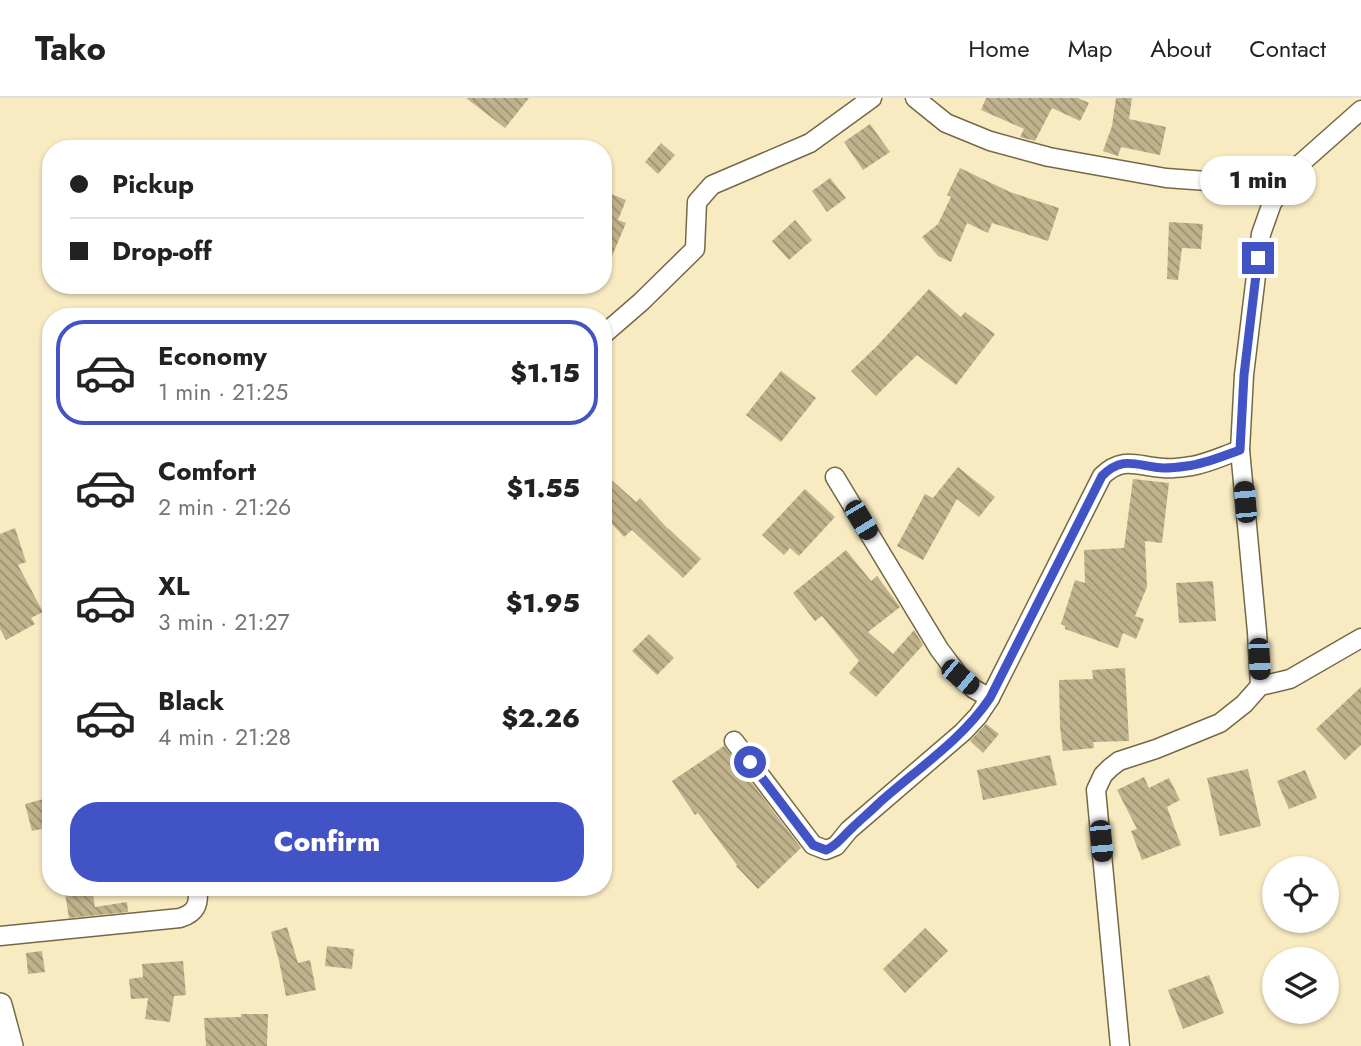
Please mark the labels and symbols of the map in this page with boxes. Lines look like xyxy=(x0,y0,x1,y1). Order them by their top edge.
callout: 1 min xyxy=(1200,156,1316,206)
route end xyxy=(1242,242,1274,274)
car xyxy=(1233,480,1258,524)
car xyxy=(842,497,881,543)
car xyxy=(1248,637,1271,681)
car xyxy=(938,655,983,699)
route start xyxy=(734,746,766,778)
car xyxy=(1089,819,1114,863)

